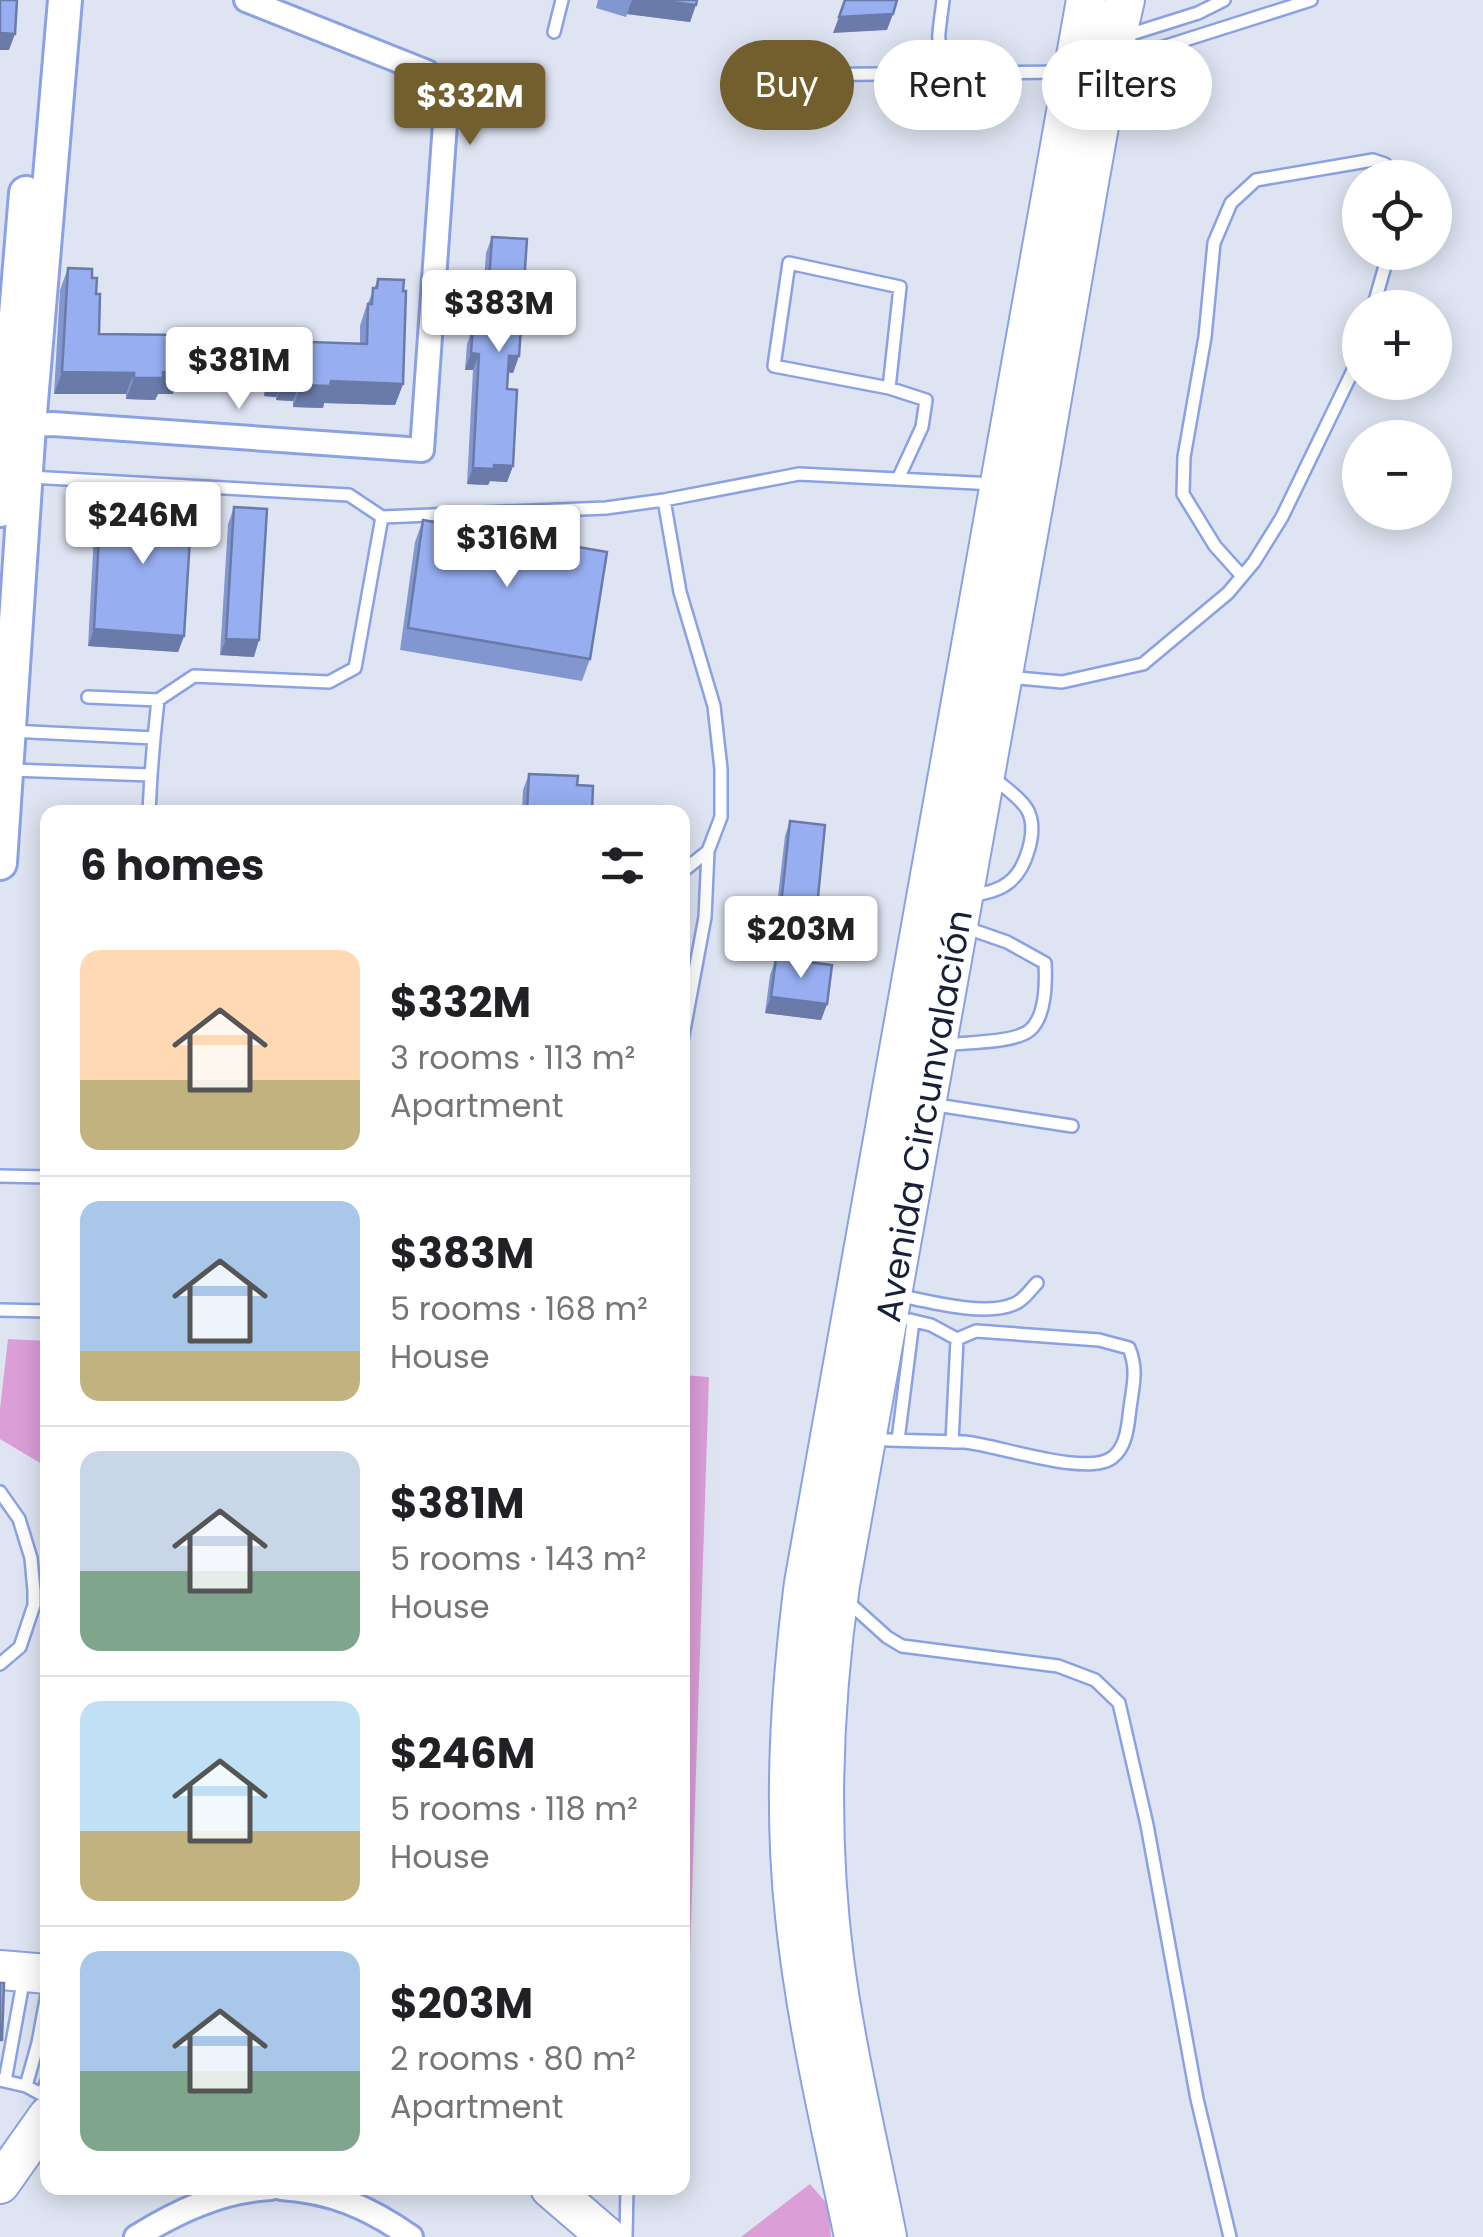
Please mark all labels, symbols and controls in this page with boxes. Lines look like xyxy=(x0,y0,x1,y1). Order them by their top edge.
chip: Buy xyxy=(720,40,854,130)
chip: Rent xyxy=(874,40,1022,130)
chip: Filters xyxy=(1042,40,1212,130)
pin: $332M xyxy=(400,63,540,148)
text: $332M xyxy=(416,73,524,118)
map controls xyxy=(1342,160,1452,530)
button: locate xyxy=(1342,160,1452,270)
pin: $383M xyxy=(429,270,569,355)
text: $383M xyxy=(444,280,554,325)
button: + xyxy=(1342,290,1452,400)
pin: $381M xyxy=(169,327,309,412)
text: $381M xyxy=(188,337,290,382)
button: − xyxy=(1342,420,1452,530)
pin: $246M xyxy=(73,482,213,567)
text: $246M xyxy=(88,492,198,537)
pin: $316M xyxy=(437,505,577,590)
text: $316M xyxy=(456,515,558,560)
text: 6 homes xyxy=(80,836,265,895)
icon: filters xyxy=(595,838,650,893)
pin: $203M xyxy=(731,896,871,981)
text: $203M xyxy=(747,906,855,951)
street label: Avenida Circunvalación xyxy=(863,906,984,1326)
text: $332M xyxy=(390,973,531,1032)
icon: home xyxy=(160,990,280,1110)
text: 3 rooms · 113 m² xyxy=(390,1035,635,1080)
text: Apartment xyxy=(390,1083,563,1128)
text: $383M xyxy=(390,1224,534,1283)
icon: home xyxy=(160,1241,280,1361)
text: 5 rooms · 168 m² xyxy=(390,1286,648,1331)
text: House xyxy=(390,1334,490,1379)
text: $381M xyxy=(390,1474,525,1533)
icon: home xyxy=(160,1491,280,1611)
text: 5 rooms · 143 m² xyxy=(390,1536,646,1581)
text: House xyxy=(390,1584,490,1629)
text: $246M xyxy=(390,1724,535,1783)
icon: home xyxy=(160,1741,280,1861)
text: 5 rooms · 118 m² xyxy=(390,1786,638,1831)
text: House xyxy=(390,1834,490,1879)
text: $203M xyxy=(390,1974,533,2033)
icon: home xyxy=(160,1991,280,2111)
text: 2 rooms · 80 m² xyxy=(390,2036,636,2081)
text: Apartment xyxy=(390,2084,563,2129)

